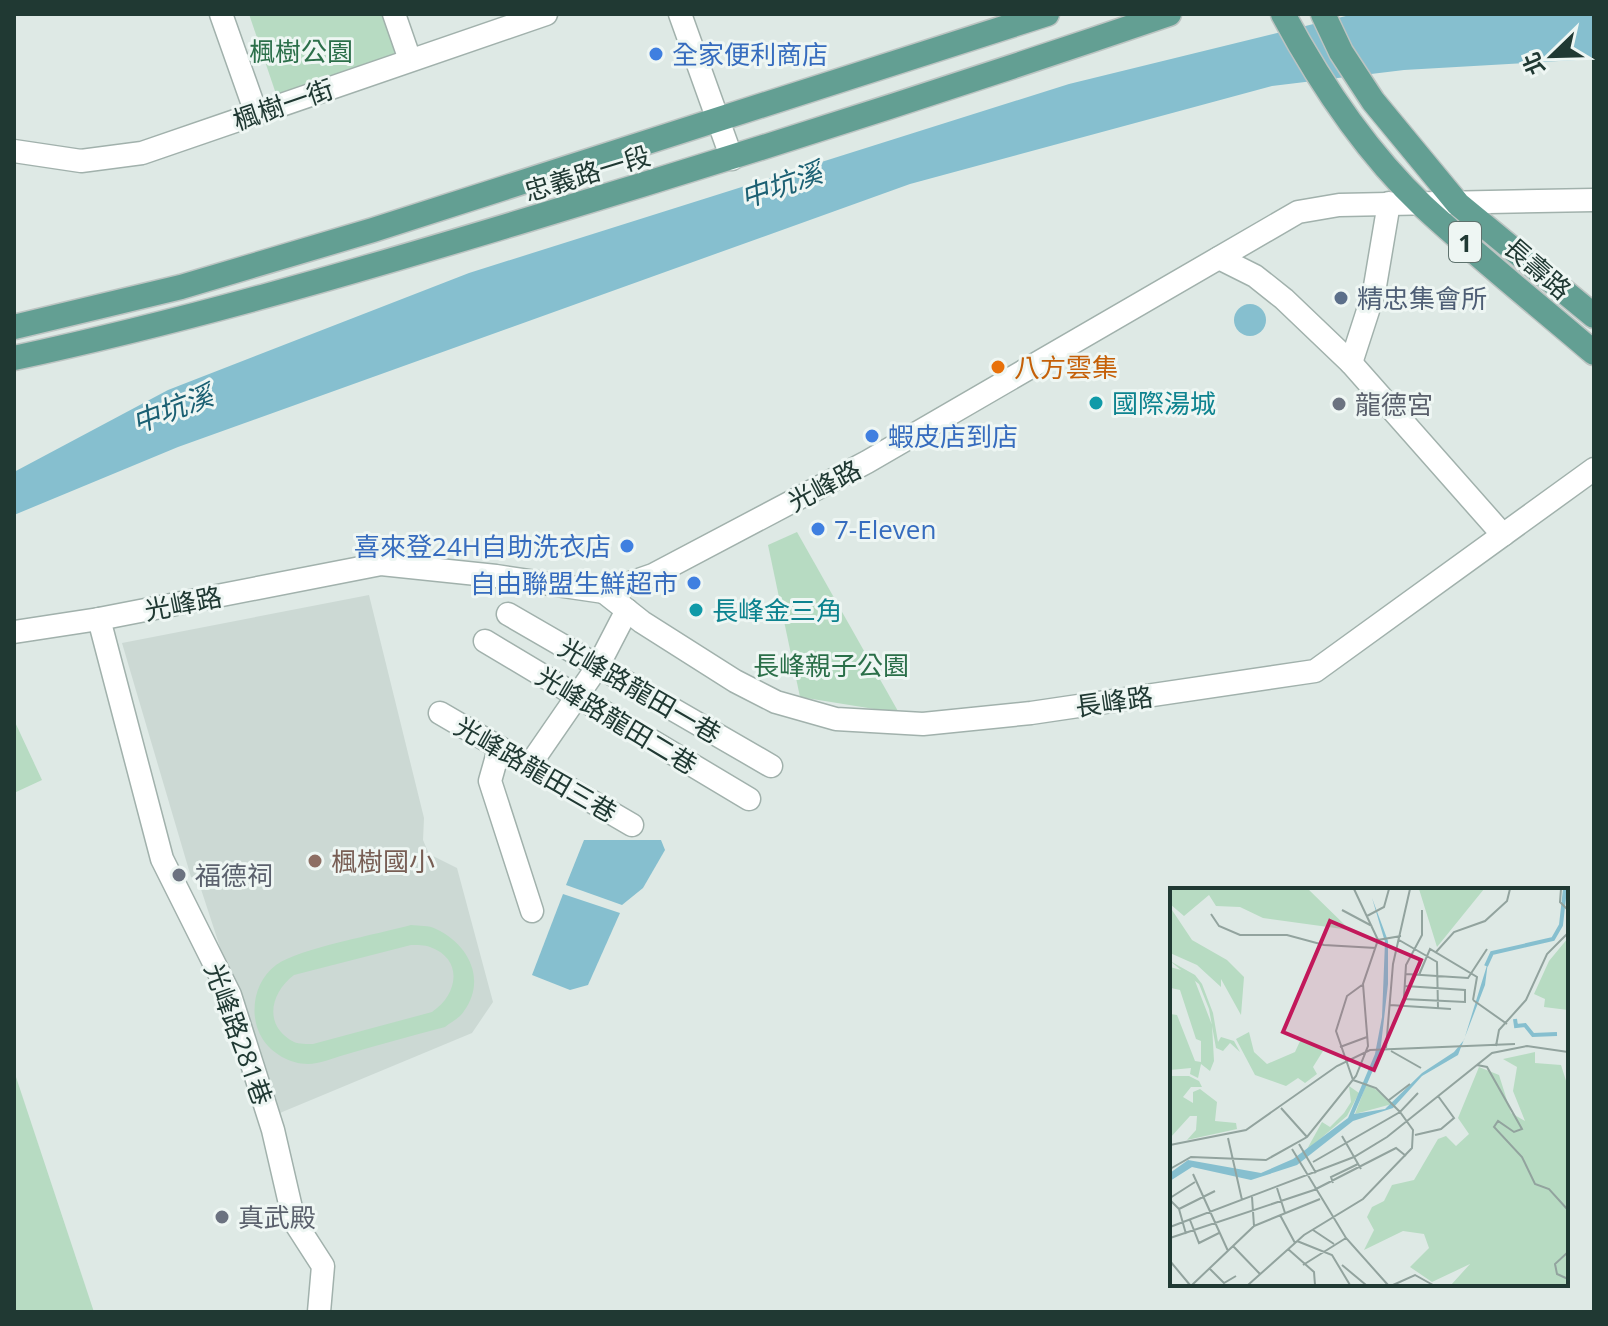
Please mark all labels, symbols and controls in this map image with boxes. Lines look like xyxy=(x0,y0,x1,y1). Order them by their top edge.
north arrow xyxy=(1512,16,1592,96)
park label: 楓樹公園 xyxy=(249,33,353,69)
place label: 全家便利商店 xyxy=(672,36,828,72)
marker: 全家便利商店 xyxy=(647,45,665,63)
text: 北 xyxy=(1515,48,1551,80)
street label: 楓樹一街 xyxy=(228,70,338,138)
street label: 忠義路一段 xyxy=(520,137,654,209)
water label: 中坑溪 xyxy=(735,151,831,216)
road number: 1 xyxy=(1449,222,1481,262)
street label: 長壽路 xyxy=(1497,229,1579,307)
place label: 精忠集會所 xyxy=(1357,280,1487,316)
marker: 精忠集會所 xyxy=(1332,289,1350,307)
place label: 八方雲集 xyxy=(1014,349,1118,385)
marker: 八方雲集 xyxy=(989,358,1007,376)
water label: 中坑溪 xyxy=(126,374,222,441)
place label: 國際湯城 xyxy=(1112,385,1216,421)
place label: 龍德宮 xyxy=(1355,386,1433,422)
marker: 國際湯城 xyxy=(1087,394,1105,412)
marker: 龍德宮 xyxy=(1330,395,1348,413)
place label: 蝦皮店到店 xyxy=(888,418,1018,454)
marker: 蝦皮店到店 xyxy=(863,427,881,445)
street label: 光峰路 xyxy=(781,451,867,519)
place label: 7-Eleven xyxy=(834,511,936,547)
marker: 7-Eleven xyxy=(809,520,827,538)
place label: 喜來登24H自助洗衣店 xyxy=(354,528,611,564)
marker: 喜來登24H自助洗衣店 xyxy=(618,537,636,555)
place label: 自由聯盟生鮮超市 xyxy=(470,565,678,601)
marker: 自由聯盟生鮮超市 xyxy=(685,574,703,592)
street label: 光峰路 xyxy=(141,578,225,628)
place label: 長峰金三角 xyxy=(712,592,842,628)
marker: 長峰金三角 xyxy=(687,601,705,619)
street label: 光峰路龍田一巷 xyxy=(552,629,728,751)
park label: 長峰親子公園 xyxy=(753,647,909,683)
street label: 光峰路龍田二巷 xyxy=(530,658,704,782)
street label: 長峰路 xyxy=(1073,678,1155,724)
street label: 光峰路龍田三巷 xyxy=(448,708,624,830)
place label: 楓樹國小 xyxy=(331,843,435,879)
marker: 楓樹國小 xyxy=(306,852,324,870)
place label: 福德祠 xyxy=(195,857,273,893)
marker: 福德祠 xyxy=(170,866,188,884)
inset map xyxy=(1170,888,1568,1286)
street label: 光峰路281巷 xyxy=(197,958,281,1110)
place label: 真武殿 xyxy=(238,1199,316,1235)
marker: 真武殿 xyxy=(213,1208,231,1226)

